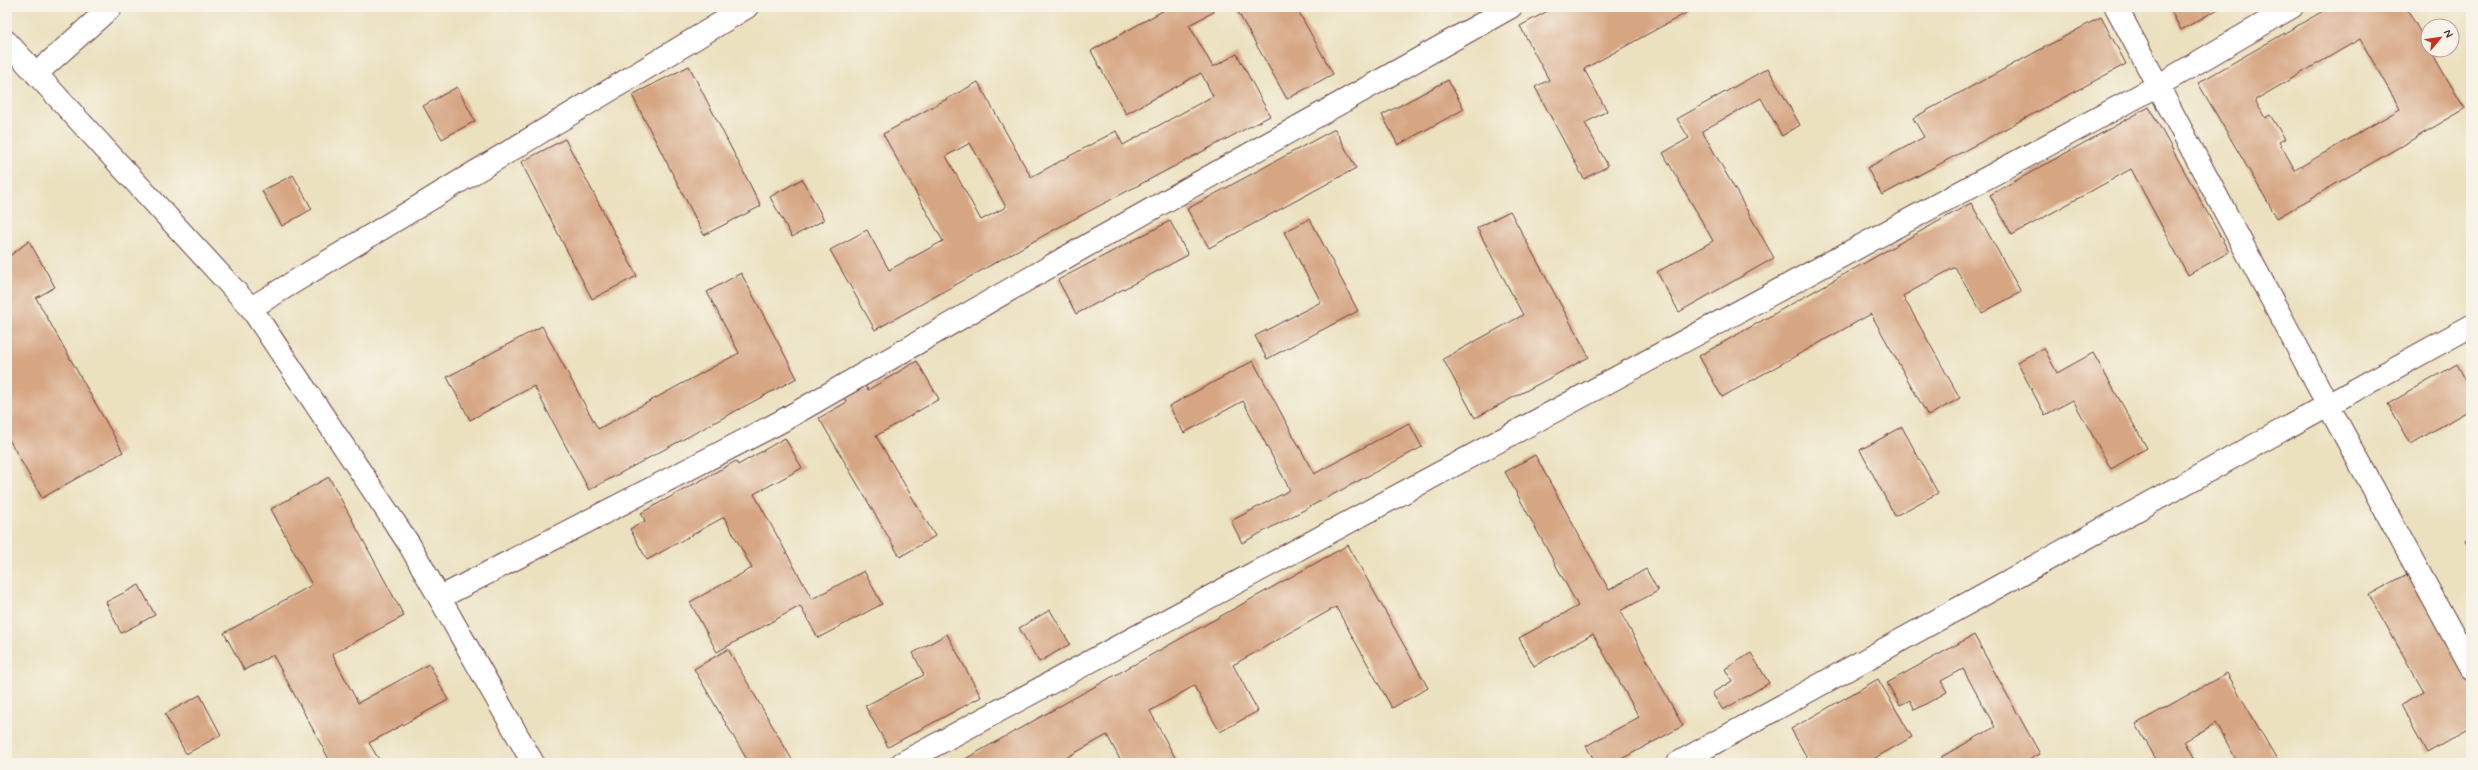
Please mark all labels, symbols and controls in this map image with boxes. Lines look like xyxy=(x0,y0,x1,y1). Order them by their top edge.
north arrow xyxy=(2420,18,2460,58)
text: N xyxy=(2440,27,2456,40)

